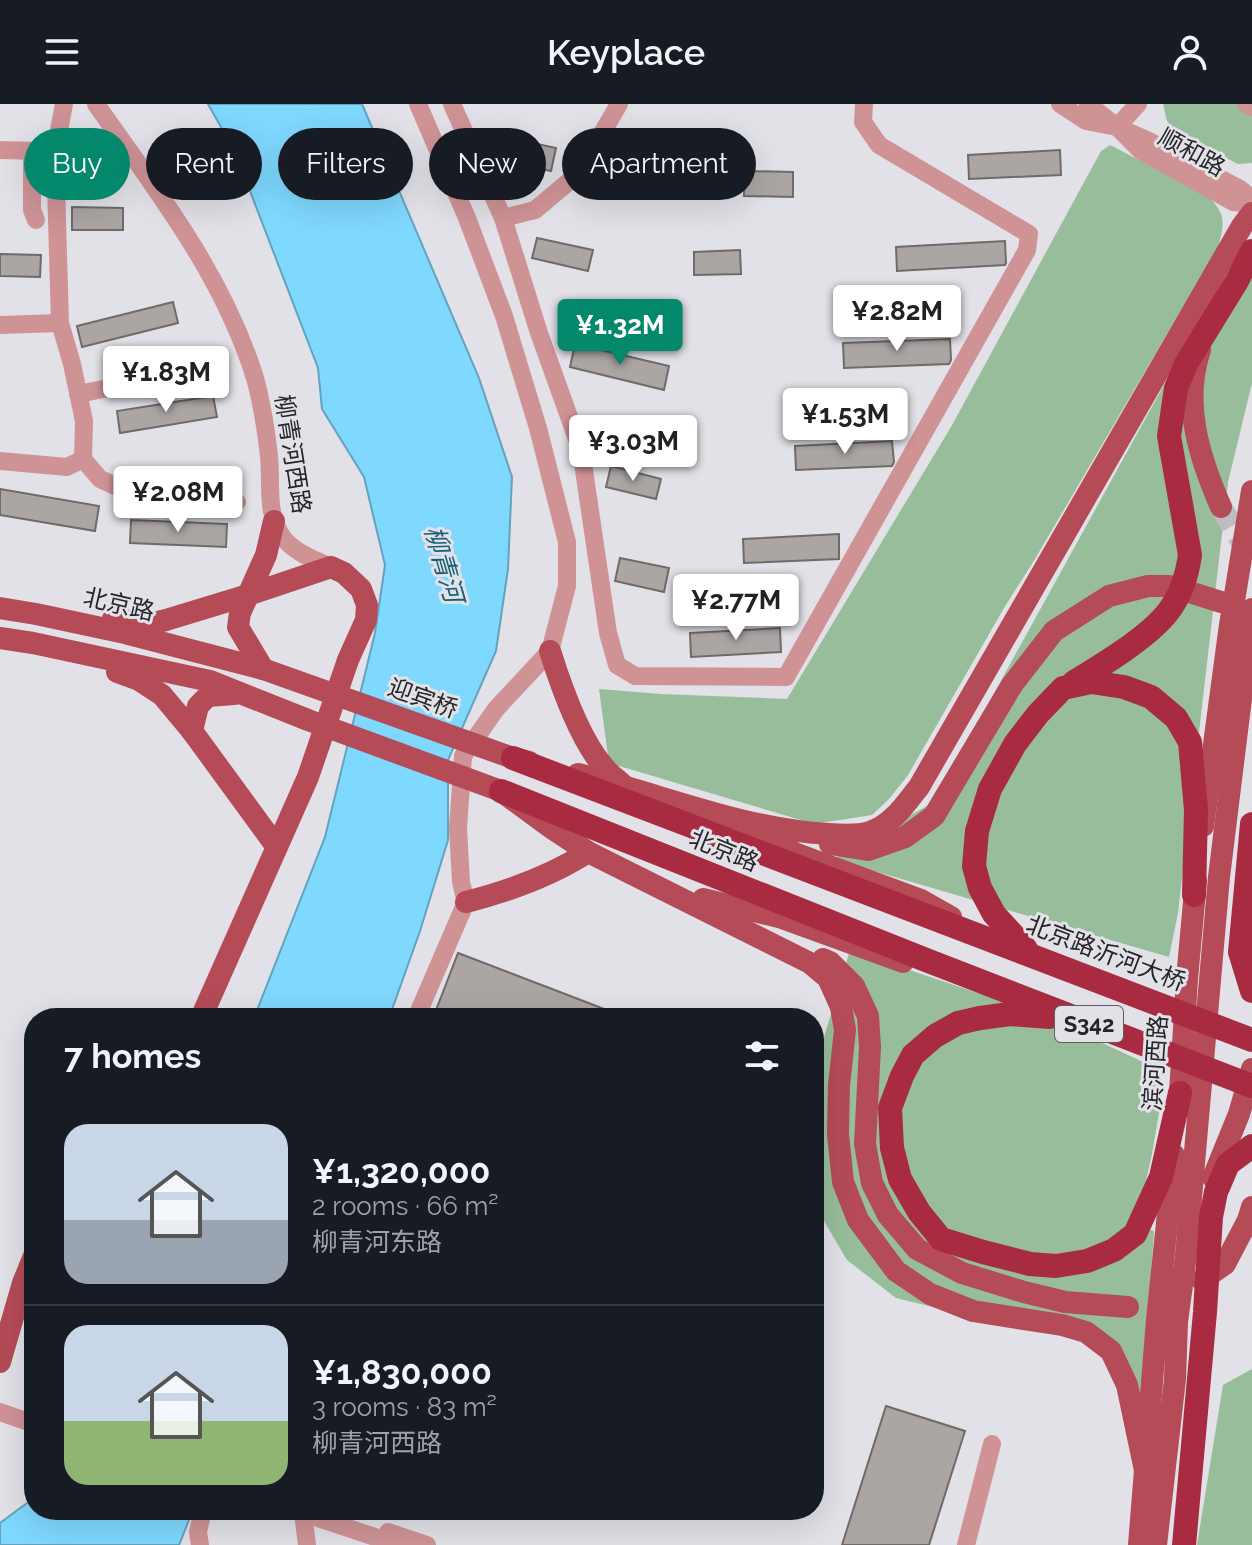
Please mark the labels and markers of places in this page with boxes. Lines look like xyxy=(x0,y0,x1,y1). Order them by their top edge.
pin: ¥2.82M xyxy=(832,285,962,353)
pin: ¥1.32M xyxy=(555,299,685,367)
pin: ¥1.83M xyxy=(101,346,231,414)
pin: ¥1.53M xyxy=(780,388,910,456)
pin: ¥3.03M xyxy=(568,415,698,483)
pin: ¥2.08M xyxy=(113,466,243,534)
pin: ¥2.77M xyxy=(671,574,801,642)

